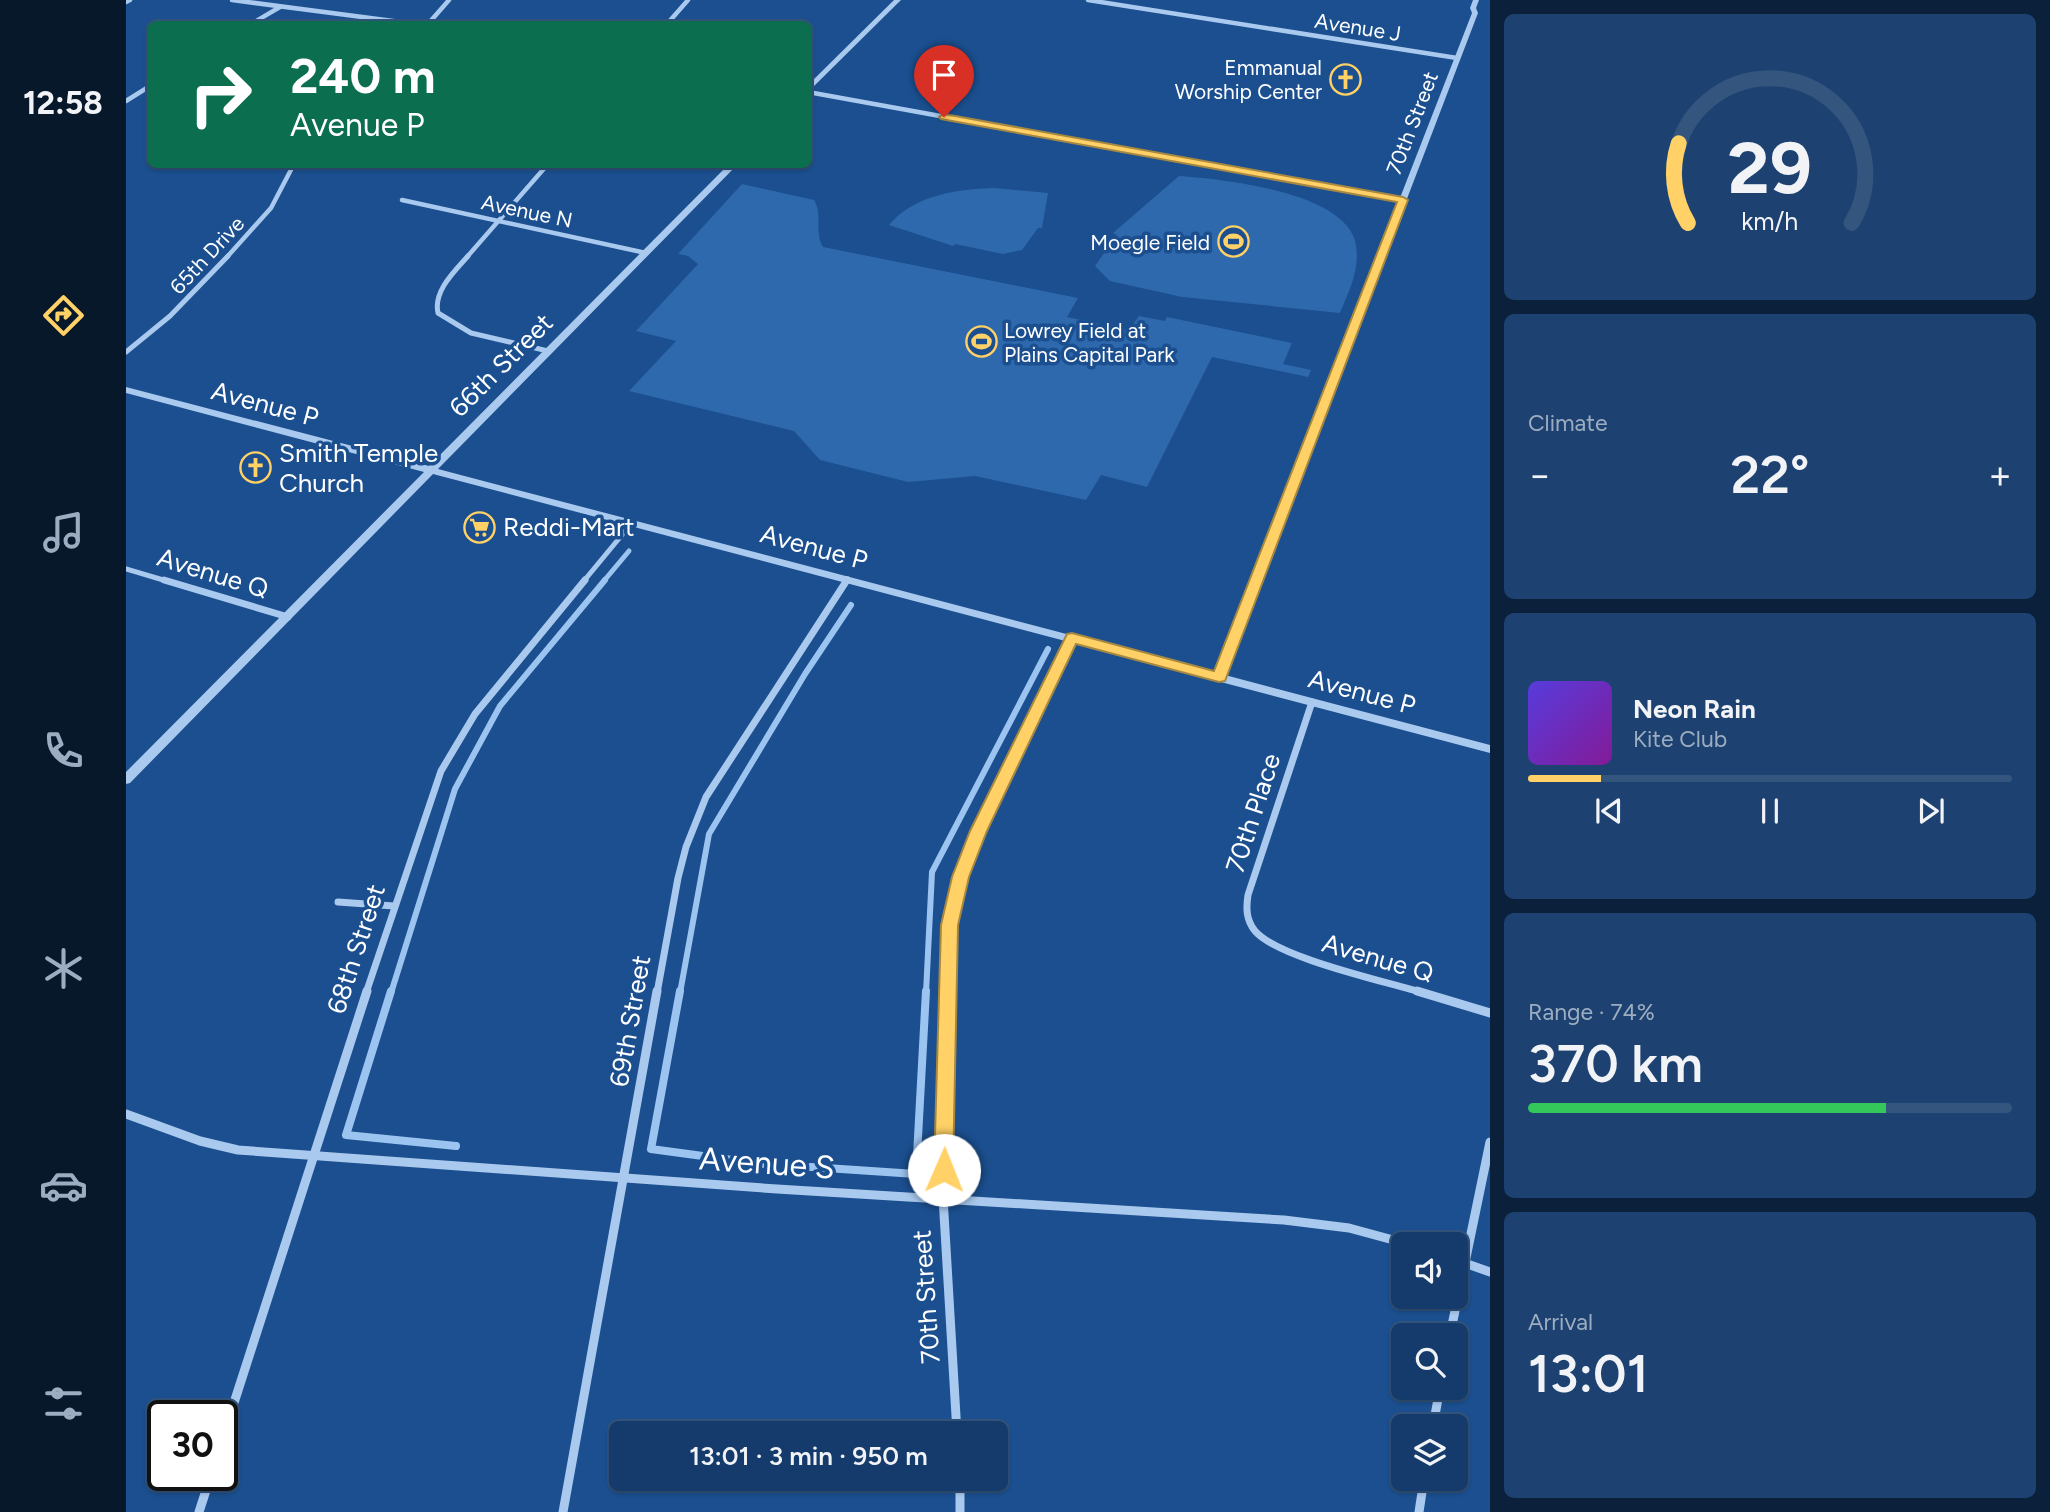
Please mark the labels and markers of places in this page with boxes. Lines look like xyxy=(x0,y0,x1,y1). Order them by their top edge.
pin xyxy=(914,45,974,117)
place label: Emmanual Worship Center xyxy=(1175,55,1322,104)
church icon: Emmanual Worship Center xyxy=(1328,62,1362,96)
sports icon: Moegle Field xyxy=(1216,225,1250,259)
place label: Moegle Field xyxy=(1090,230,1210,255)
place label: Lowrey Field at Plains Capital Park xyxy=(1004,318,1175,367)
sports icon: Lowrey Field at Plains Capital Park xyxy=(964,325,998,359)
place label: Smith Temple Church xyxy=(279,437,438,499)
church icon: Smith Temple Church xyxy=(239,451,273,485)
supermarket icon: Reddi-Mart xyxy=(463,510,497,544)
place label: Reddi-Mart xyxy=(503,511,635,543)

